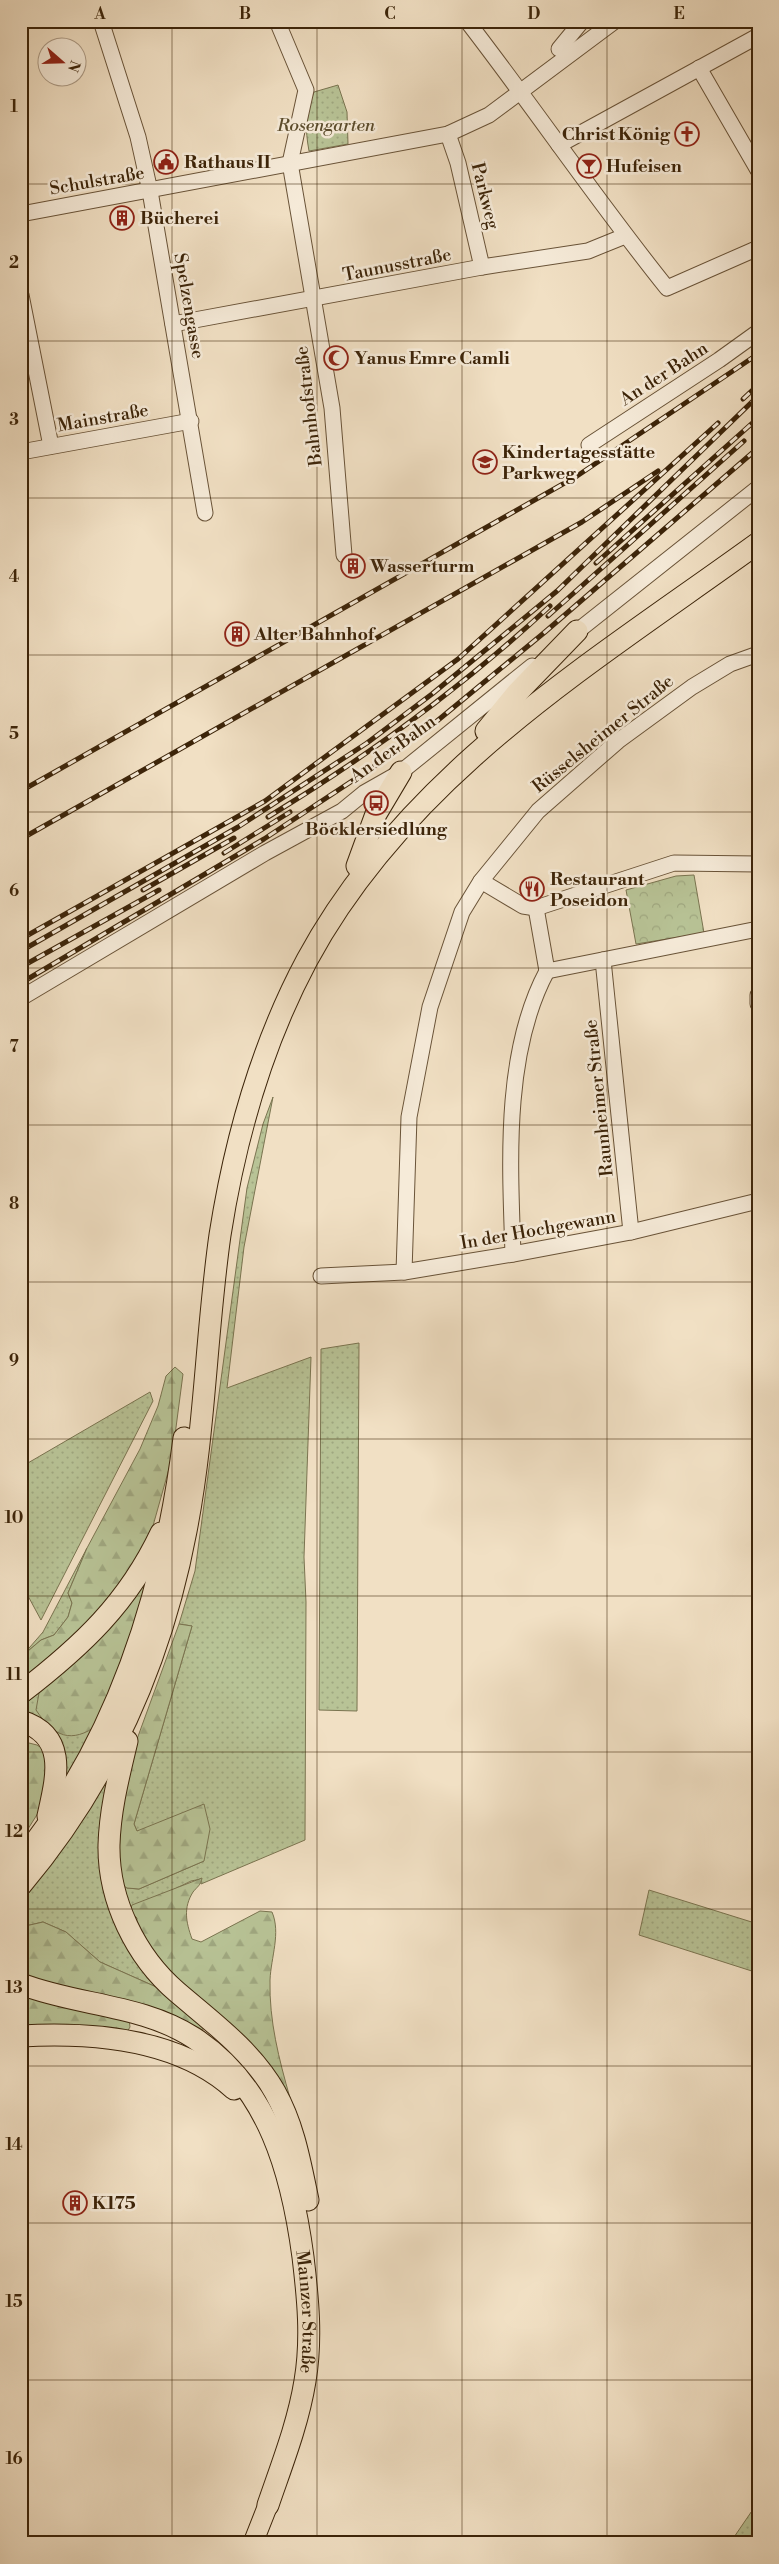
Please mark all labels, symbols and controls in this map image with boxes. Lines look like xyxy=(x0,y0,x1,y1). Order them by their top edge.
text: A xyxy=(93,4,106,24)
text: B xyxy=(239,4,251,24)
text: C xyxy=(384,4,396,24)
text: D xyxy=(528,4,541,24)
text: E xyxy=(673,4,685,24)
north arrow xyxy=(38,38,88,88)
text: N xyxy=(63,58,84,74)
text: 1 xyxy=(10,97,18,117)
park label: Rosengarten xyxy=(276,114,376,137)
church icon: Christ König xyxy=(674,121,700,147)
place label: Christ König xyxy=(562,123,671,146)
public building icon: Rathaus II xyxy=(153,149,179,175)
place label: Rathaus II xyxy=(184,151,271,174)
bar icon: Hufeisen xyxy=(576,153,602,179)
place label: Hufeisen xyxy=(606,155,682,178)
street label: Parkweg xyxy=(466,160,505,232)
street label: Schulstraße xyxy=(48,161,146,201)
building icon: Bücherei xyxy=(109,205,135,231)
place label: Bücherei xyxy=(140,207,219,230)
street label: Taunusstraße xyxy=(341,243,453,287)
street label: Spelzengasse xyxy=(168,251,210,361)
text: 2 xyxy=(9,253,19,273)
street label: An der Bahn xyxy=(615,337,713,412)
street label: Bahnhofstraße xyxy=(290,345,328,468)
mosque icon: Yanus Emre Camli xyxy=(323,345,349,371)
place label: Yanus Emre Camli xyxy=(354,347,510,370)
street label: Mainstraße xyxy=(56,399,150,437)
text: 3 xyxy=(9,410,19,430)
place label: Kindertagesstätte Parkweg xyxy=(502,441,655,485)
school or university icon: Kindertagesstätte Parkweg xyxy=(472,449,498,475)
building icon: Wasserturm xyxy=(340,553,366,579)
place label: Wasserturm xyxy=(369,555,475,578)
text: 4 xyxy=(9,567,20,587)
building icon: Alter Bahnhof xyxy=(224,621,250,647)
place label: Alter Bahnhof xyxy=(253,623,377,646)
street label: Rüsselsheimer Straße xyxy=(528,670,678,798)
street label: An der Bahn xyxy=(345,710,441,789)
text: 5 xyxy=(9,724,19,744)
bus stop icon: Böcklersiedlung xyxy=(363,790,389,816)
place label: Böcklersiedlung xyxy=(305,818,448,841)
place label: Restaurant Poseidon xyxy=(550,868,645,912)
restaurant icon: Restaurant Poseidon xyxy=(519,876,545,902)
text: 6 xyxy=(9,881,19,901)
street label: Raunheimer Straße xyxy=(579,1018,619,1178)
text: 7 xyxy=(9,1037,19,1057)
text: 8 xyxy=(9,1194,19,1214)
street label: In der Hochgewann xyxy=(458,1205,618,1255)
text: 9 xyxy=(9,1351,19,1371)
text: 10 xyxy=(5,1508,23,1528)
text: 11 xyxy=(6,1665,22,1685)
text: 12 xyxy=(5,1822,23,1842)
text: 13 xyxy=(5,1978,23,1998)
text: 14 xyxy=(5,2135,23,2155)
building icon: K175 xyxy=(62,2190,88,2216)
place label: K175 xyxy=(92,2192,136,2215)
street label: Mainzer Straße xyxy=(291,2249,320,2375)
text: 15 xyxy=(5,2292,23,2312)
text: 16 xyxy=(5,2449,23,2469)

